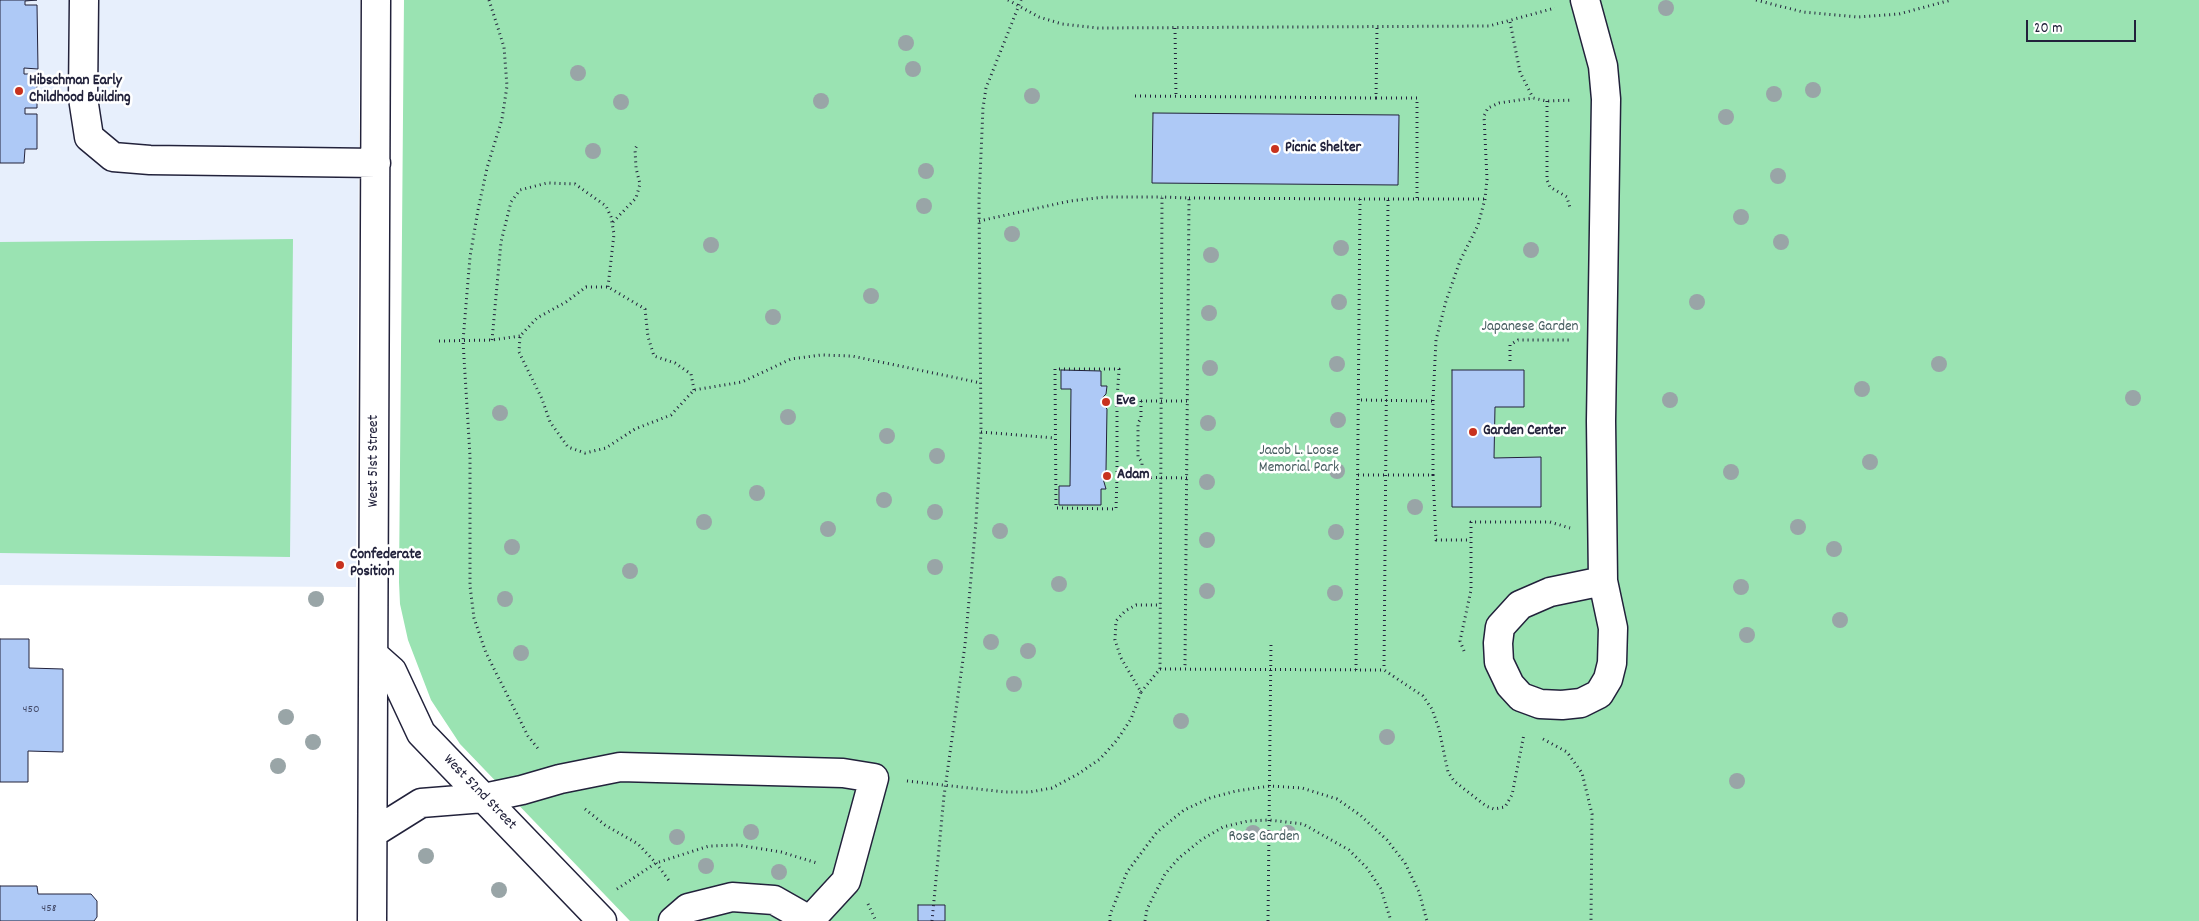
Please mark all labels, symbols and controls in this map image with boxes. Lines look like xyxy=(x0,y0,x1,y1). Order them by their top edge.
scale bar xyxy=(2029,10,2139,42)
text: 20 m xyxy=(2034,18,2062,40)
place label: Hibschman Early Childhood Building xyxy=(29,73,130,108)
marker: Hibschman Early Childhood Building xyxy=(13,85,25,97)
place label: Picnic Shelter xyxy=(1285,140,1361,158)
marker: Picnic Shelter xyxy=(1269,143,1281,155)
park label: Japanese Garden xyxy=(1481,319,1579,337)
place label: Eve xyxy=(1116,393,1136,411)
marker: Eve xyxy=(1100,396,1112,408)
street label: West 51st Street xyxy=(366,415,384,507)
place label: Garden Center xyxy=(1483,423,1566,441)
marker: Garden Center xyxy=(1467,426,1479,438)
park label: Jacob L. Loose Memorial Park xyxy=(1259,443,1339,478)
place label: Adam xyxy=(1117,467,1150,485)
marker: Adam xyxy=(1101,470,1113,482)
place label: Confederate Position xyxy=(350,547,421,582)
marker: Confederate Position xyxy=(334,559,346,571)
house number: 450 xyxy=(22,703,40,717)
street label: West 52nd Street xyxy=(439,752,519,834)
park label: Rose Garden xyxy=(1228,829,1300,847)
house number: 458 xyxy=(41,902,57,916)

